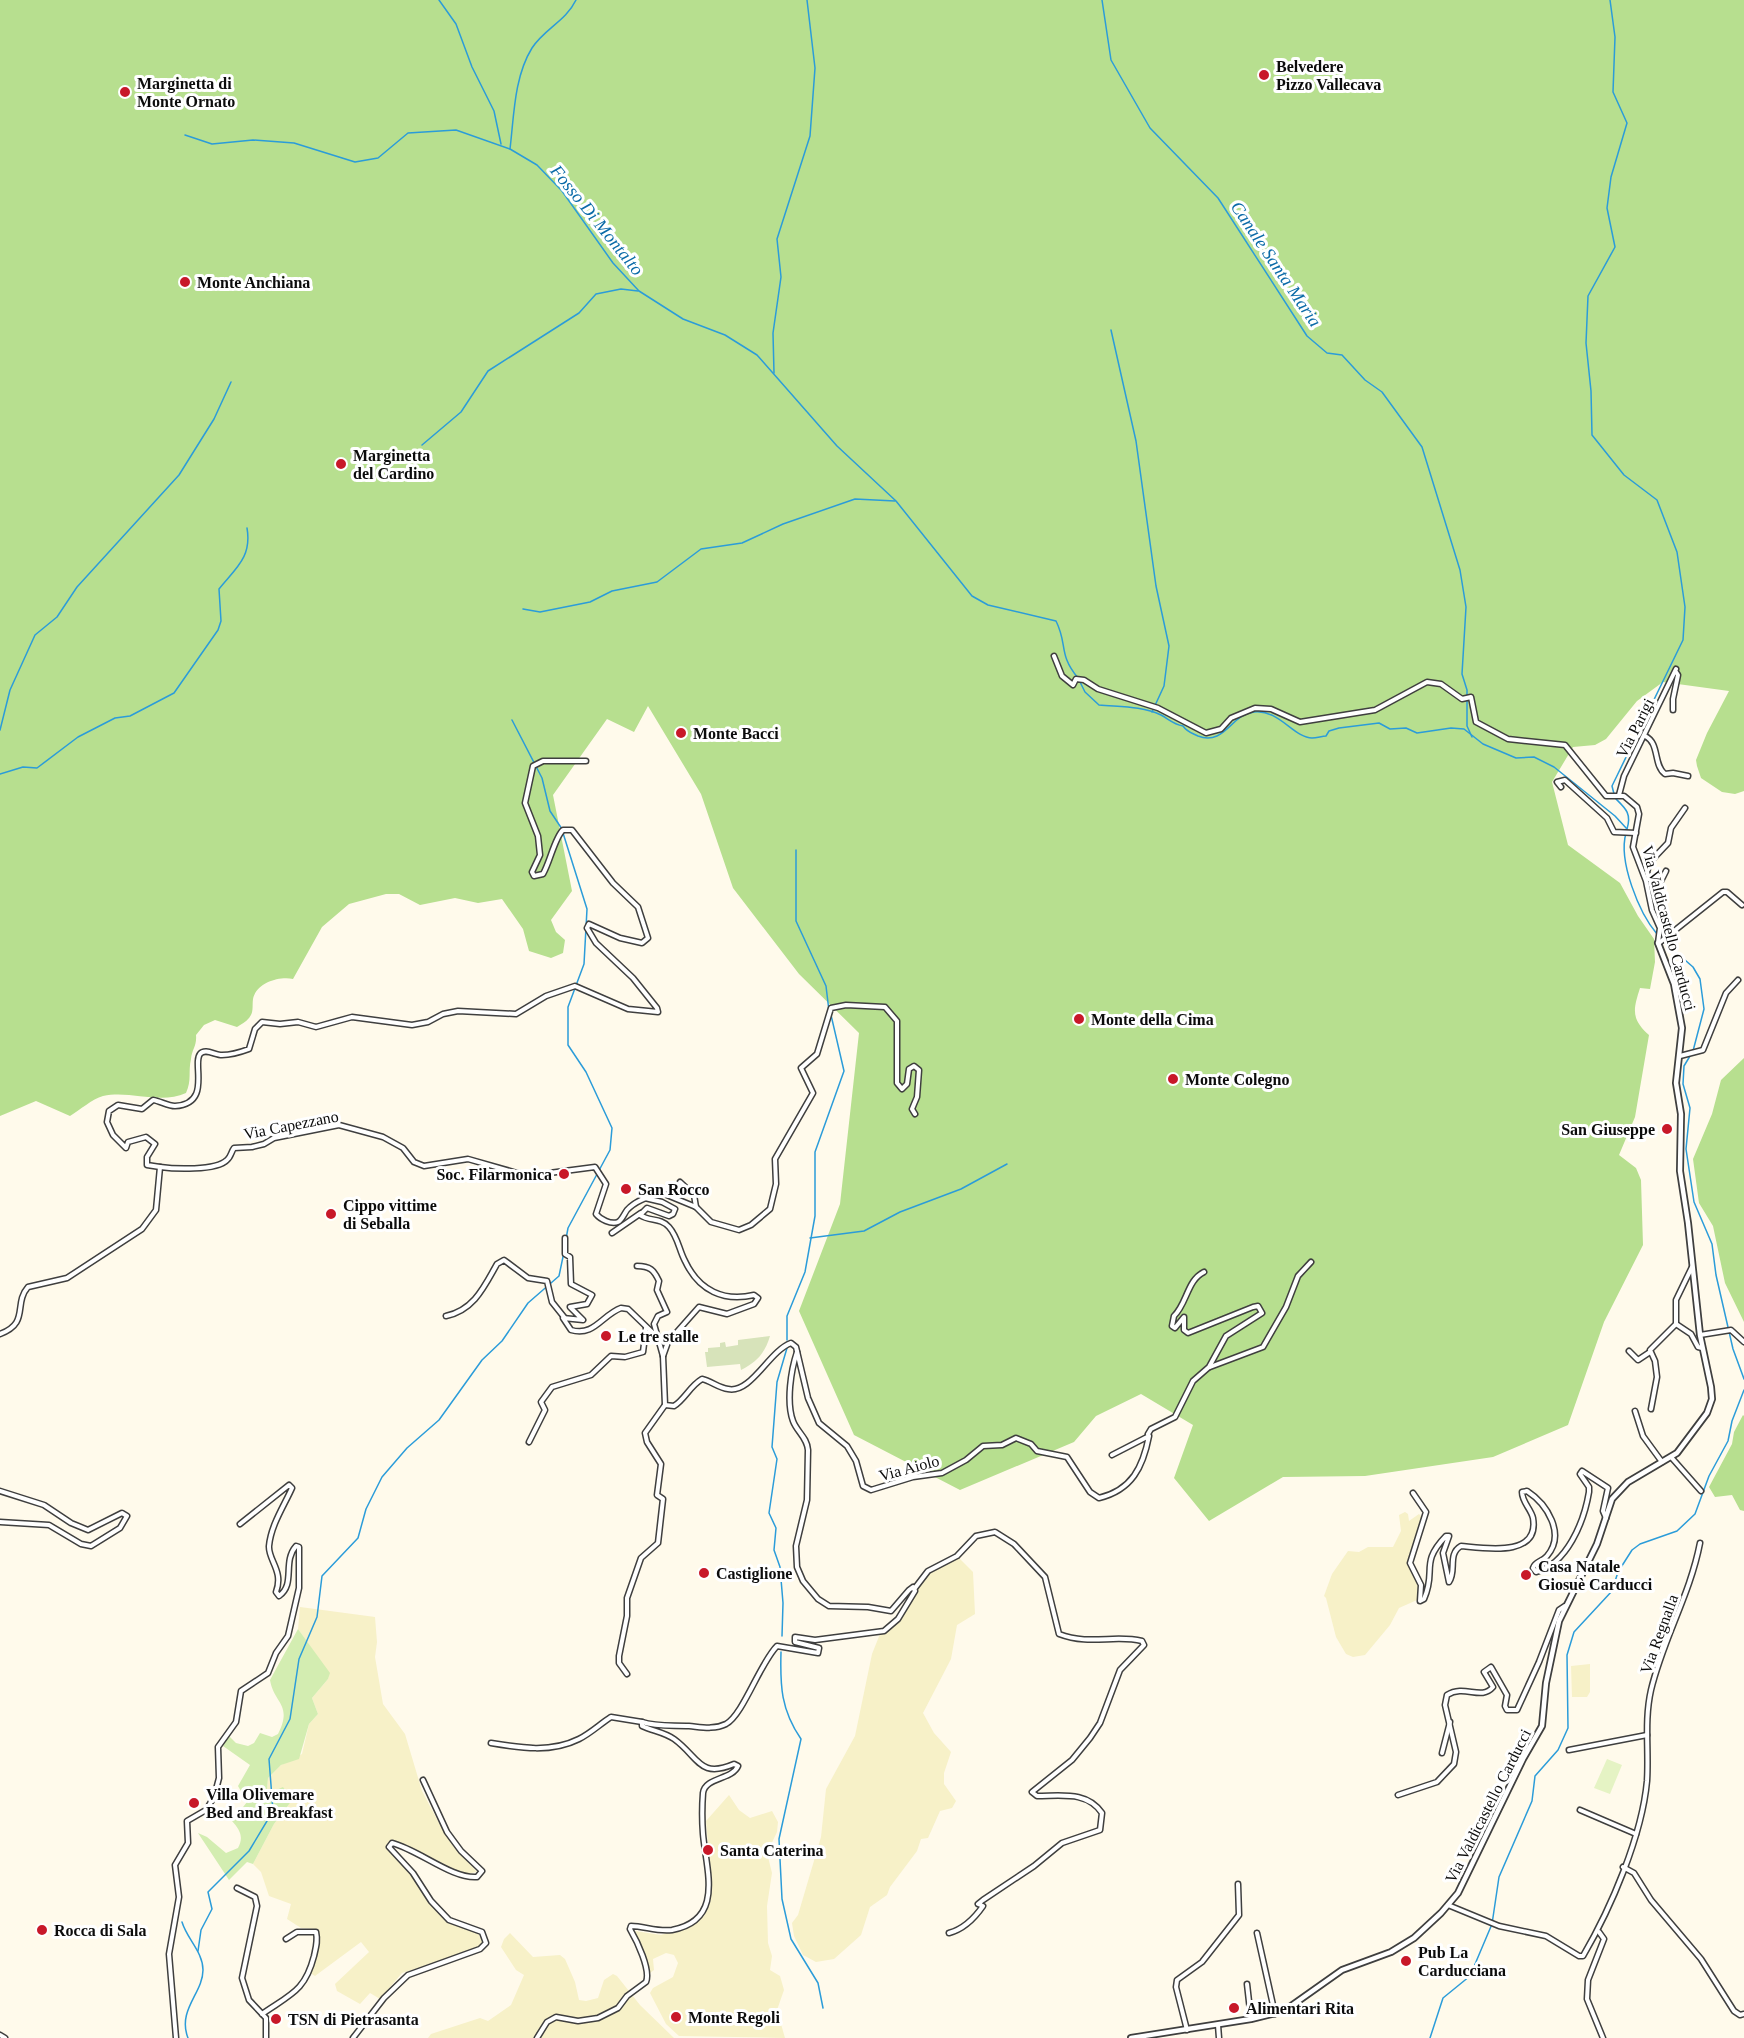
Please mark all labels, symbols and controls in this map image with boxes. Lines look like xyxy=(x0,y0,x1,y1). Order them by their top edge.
place label: Belvedere Pizzo Vallecava xyxy=(1276,58,1381,93)
marker: Belvedere Pizzo Vallecava xyxy=(1257,68,1271,82)
place label: Marginetta di Monte Ornato xyxy=(137,75,235,110)
marker: Marginetta di Monte Ornato xyxy=(118,85,132,99)
water label: Fosso Di Montalto xyxy=(546,160,648,279)
water label: Canale Santa Maria xyxy=(1227,197,1325,331)
place label: Monte Anchiana xyxy=(197,274,310,291)
marker: Monte Anchiana xyxy=(178,275,192,289)
place label: Marginetta del Cardino xyxy=(353,447,434,482)
marker: Marginetta del Cardino xyxy=(334,457,348,471)
street label: Via Parigi xyxy=(1613,695,1658,761)
place label: Monte Bacci xyxy=(693,725,779,742)
marker: Monte Bacci xyxy=(674,726,688,740)
street label: Via Valdicastello Carducci xyxy=(1639,844,1699,1013)
place label: Monte della Cima xyxy=(1091,1011,1214,1028)
marker: Monte della Cima xyxy=(1072,1012,1086,1026)
place label: Monte Colegno xyxy=(1185,1071,1289,1089)
marker: Monte Colegno xyxy=(1166,1072,1180,1086)
street label: Via Capezzano xyxy=(242,1107,340,1144)
place label: San Giuseppe xyxy=(1561,1121,1655,1139)
marker: San Giuseppe xyxy=(1660,1122,1674,1136)
place label: Soc. Filarmonica xyxy=(436,1166,552,1183)
marker: Soc. Filarmonica xyxy=(557,1167,571,1181)
place label: San Rocco xyxy=(638,1181,710,1198)
marker: San Rocco xyxy=(619,1182,633,1196)
place label: Cippo vittime di Seballa xyxy=(343,1197,437,1232)
marker: Cippo vittime di Seballa xyxy=(324,1207,338,1221)
place label: Le tre stalle xyxy=(618,1328,699,1345)
marker: Le tre stalle xyxy=(599,1329,613,1343)
street label: Via Aiolo xyxy=(877,1452,941,1484)
place label: Casa Natale Giosuè Carducci xyxy=(1538,1558,1653,1593)
place label: Castiglione xyxy=(716,1565,792,1583)
marker: Castiglione xyxy=(697,1566,711,1580)
marker: Casa Natale Giosuè Carducci xyxy=(1519,1568,1533,1582)
street label: Via Regnalla xyxy=(1637,1592,1682,1676)
street label: Via Valdicastello Carducci xyxy=(1442,1726,1534,1886)
place label: Villa Olivemare Bed and Breakfast xyxy=(206,1786,334,1821)
marker: Villa Olivemare Bed and Breakfast xyxy=(187,1796,201,1810)
place label: Santa Caterina xyxy=(720,1842,824,1859)
marker: Santa Caterina xyxy=(701,1843,715,1857)
place label: Rocca di Sala xyxy=(54,1922,146,1939)
marker: Rocca di Sala xyxy=(35,1923,49,1937)
place label: Pub La Carducciana xyxy=(1418,1944,1506,1979)
marker: Pub La Carducciana xyxy=(1399,1954,1413,1968)
place label: Alimentari Rita xyxy=(1246,2000,1354,2017)
marker: Alimentari Rita xyxy=(1227,2001,1241,2015)
place label: Monte Regoli xyxy=(688,2009,781,2027)
marker: Monte Regoli xyxy=(669,2010,683,2024)
place label: TSN di Pietrasanta xyxy=(288,2011,419,2028)
marker: TSN di Pietrasanta xyxy=(269,2012,283,2026)

